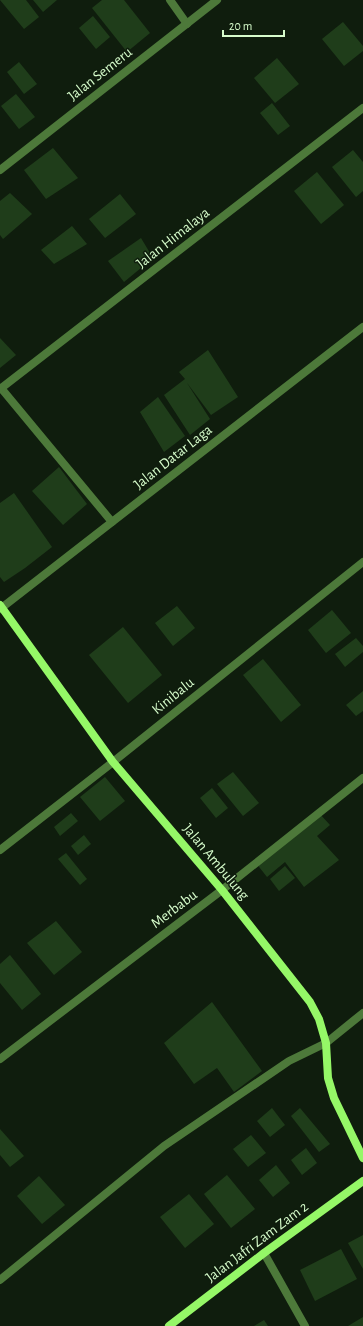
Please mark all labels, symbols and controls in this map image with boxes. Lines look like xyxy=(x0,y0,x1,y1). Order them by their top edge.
scale bar xyxy=(223,12,284,38)
text: 20 m xyxy=(229,20,252,32)
street label: Jalan Semeru xyxy=(65,44,135,104)
street label: Jalan Himalaya xyxy=(134,205,212,271)
street label: Jalan Datar Laga xyxy=(131,422,215,492)
street label: Kinibalu xyxy=(149,674,197,717)
street label: Jalan Ambulung xyxy=(180,821,252,903)
street label: Merbabu xyxy=(148,887,200,931)
street label: Jalan Jafri Zam Zam 2 xyxy=(203,1199,311,1285)

